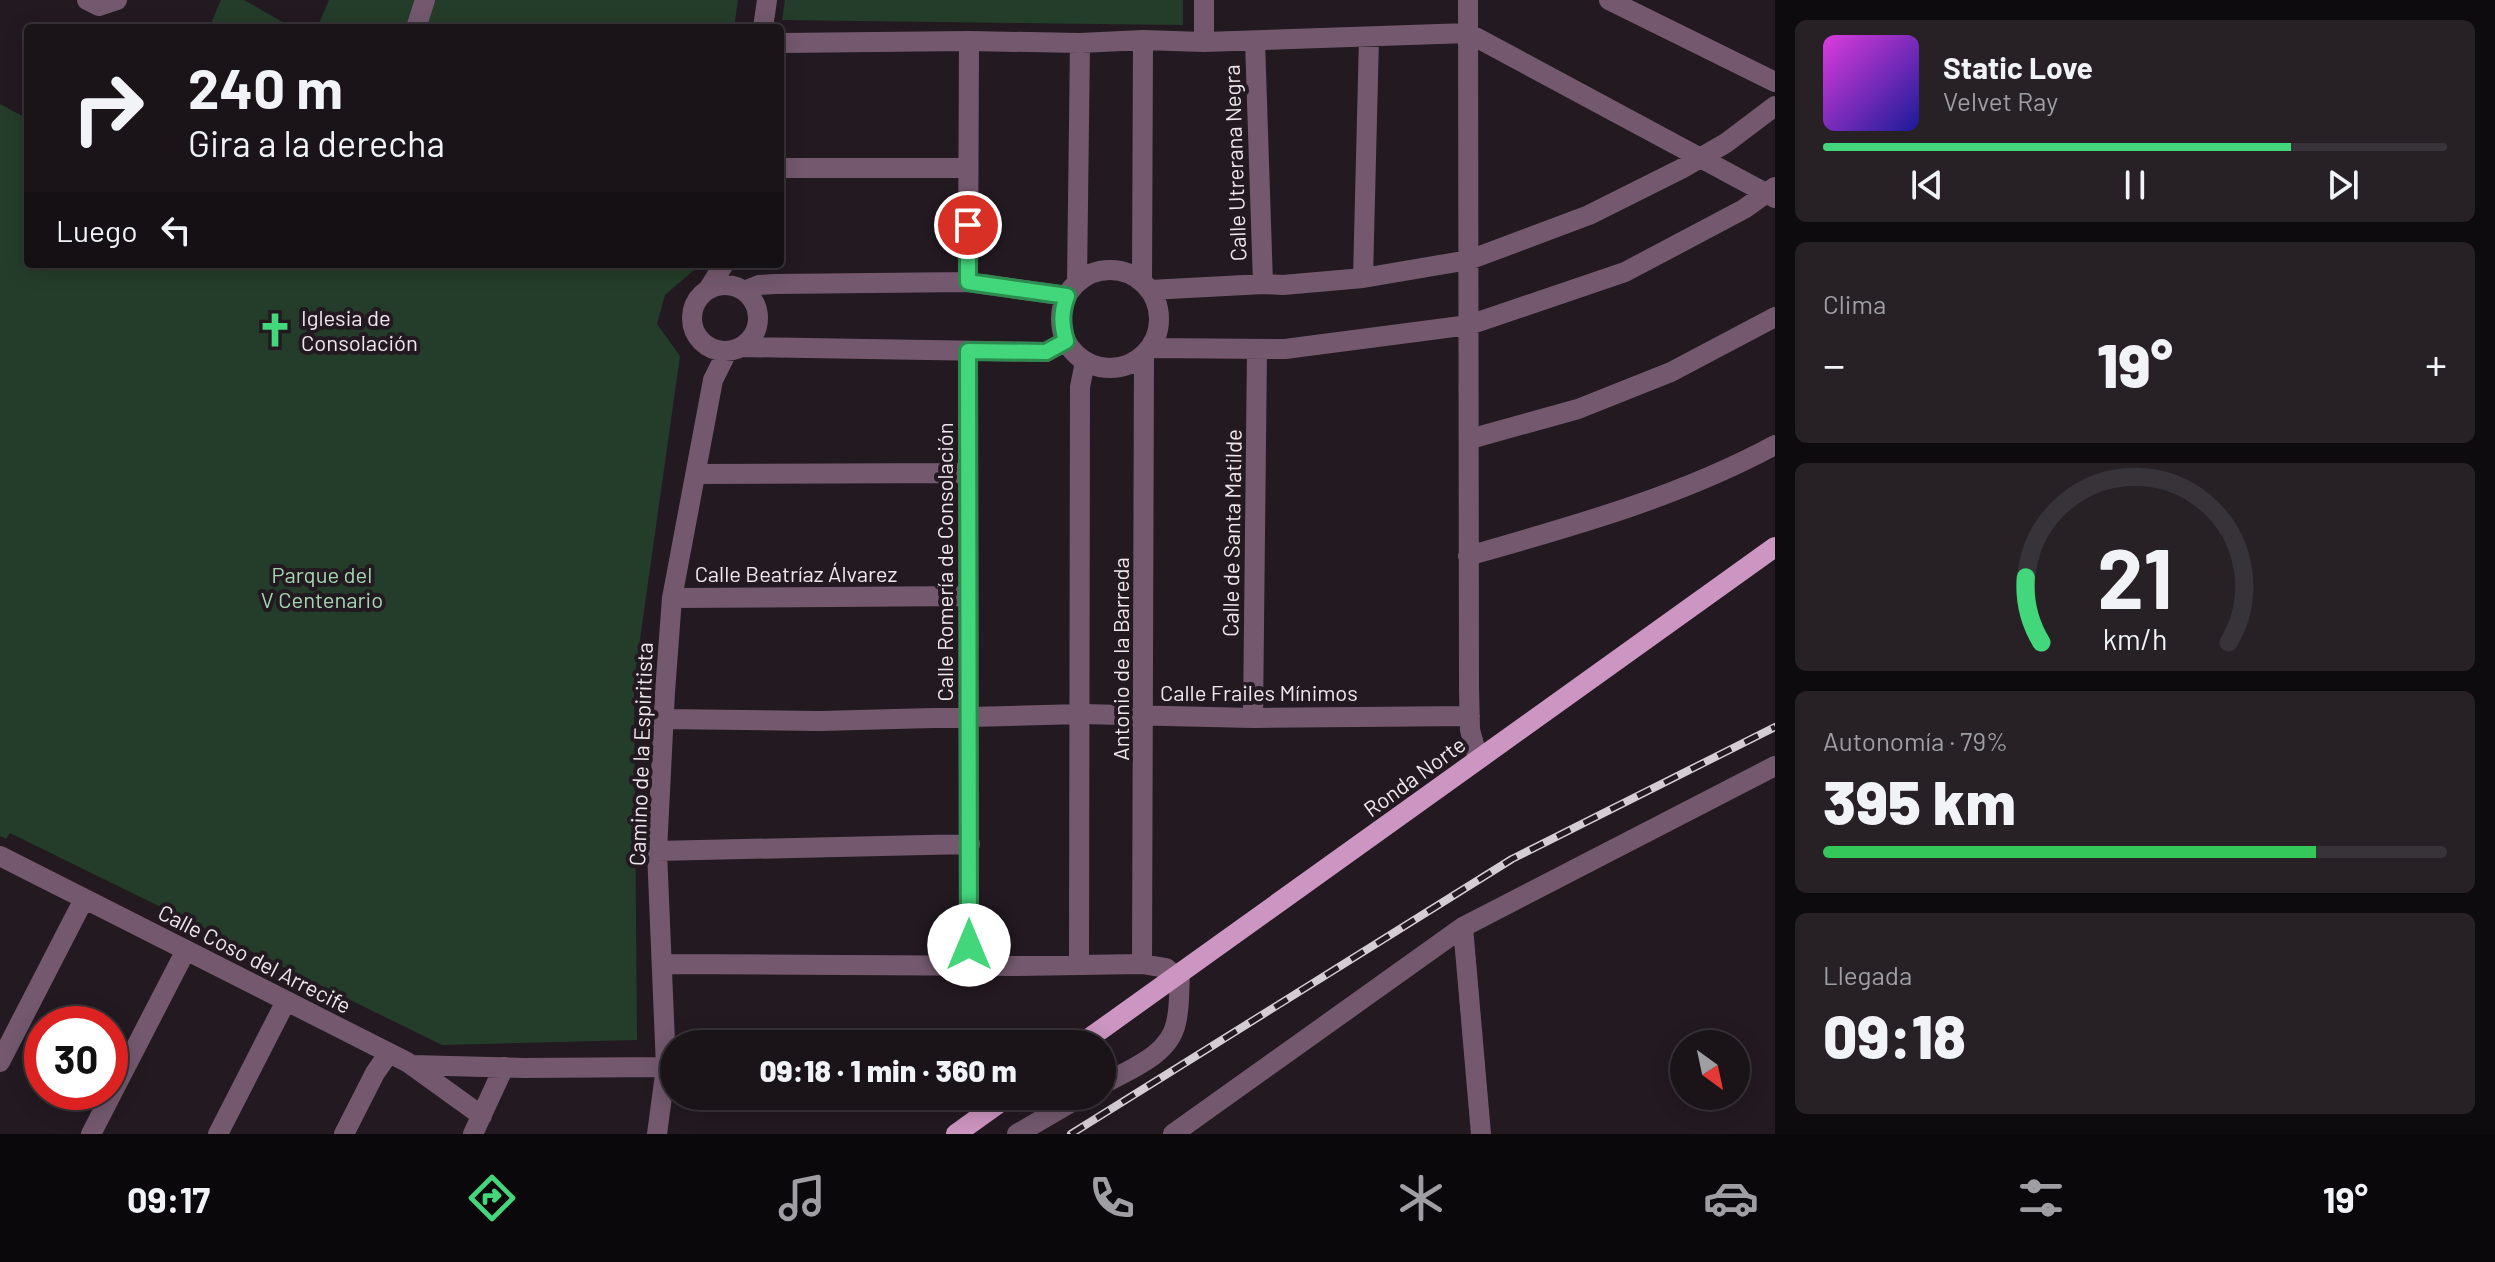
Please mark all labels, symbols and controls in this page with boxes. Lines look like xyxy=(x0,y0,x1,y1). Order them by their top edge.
text: Static Love xyxy=(1943,49,2093,85)
text: 240 m xyxy=(188,53,343,120)
icon: right xyxy=(56,56,160,160)
street label: Calle Utrerana Negra xyxy=(1218,64,1250,262)
text: Velvet Ray xyxy=(1943,85,2058,116)
text: Gira a la derecha xyxy=(188,121,445,164)
icon: previous xyxy=(1905,163,1949,207)
icon: pause xyxy=(2113,163,2157,207)
icon: next xyxy=(2321,163,2365,207)
pin xyxy=(934,191,1002,259)
icon: arrive xyxy=(946,203,990,247)
icon: left xyxy=(154,208,198,252)
text: Luego xyxy=(56,212,138,248)
text: Clima xyxy=(1823,288,1886,319)
place label: Iglesia de Consolación xyxy=(301,304,418,355)
church icon: Iglesia de Consolación xyxy=(256,311,294,349)
text: 19° xyxy=(2097,328,2173,400)
text: − xyxy=(1823,337,1845,390)
text: + xyxy=(2425,337,2447,390)
street label: Calle Romería de Consolación xyxy=(931,422,957,702)
street label: Calle de Santa Matilde xyxy=(1216,429,1246,637)
text: 21 xyxy=(2097,526,2173,626)
street label: Antonio de la Barreda xyxy=(1107,557,1133,761)
street label: Calle Beatríaz Álvarez xyxy=(695,560,897,586)
park label: Parque del V Centenario xyxy=(261,561,383,612)
text: km/h xyxy=(2103,621,2167,656)
street label: Camino de la Espiritista xyxy=(623,642,657,866)
street label: Calle Frailes Mínimos xyxy=(1160,679,1358,705)
text: Autonomía · 79% xyxy=(1823,725,2008,756)
street label: Ronda Norte xyxy=(1358,730,1470,822)
text: 395 km xyxy=(1823,765,2016,837)
street label: Calle Coso del Arrecife xyxy=(154,898,356,1018)
position arrow xyxy=(927,903,1011,987)
text: Llegada xyxy=(1823,959,1912,990)
text: 09:18 xyxy=(1823,999,1966,1071)
speed limit sign: 30 xyxy=(24,1006,128,1110)
north arrow xyxy=(1670,1030,1750,1110)
map controls xyxy=(1670,1030,1750,1110)
text: 09:18 · 1 min · 360 m xyxy=(759,1052,1017,1088)
icon: directions xyxy=(464,1170,520,1226)
icon: music xyxy=(774,1170,830,1226)
icon: phone xyxy=(1084,1170,1140,1226)
icon: climate xyxy=(1393,1170,1449,1226)
icon: car xyxy=(1703,1170,1759,1226)
icon: filters xyxy=(2013,1170,2069,1226)
text: 09:17 xyxy=(127,1177,210,1220)
text: 19° xyxy=(2323,1177,2368,1220)

